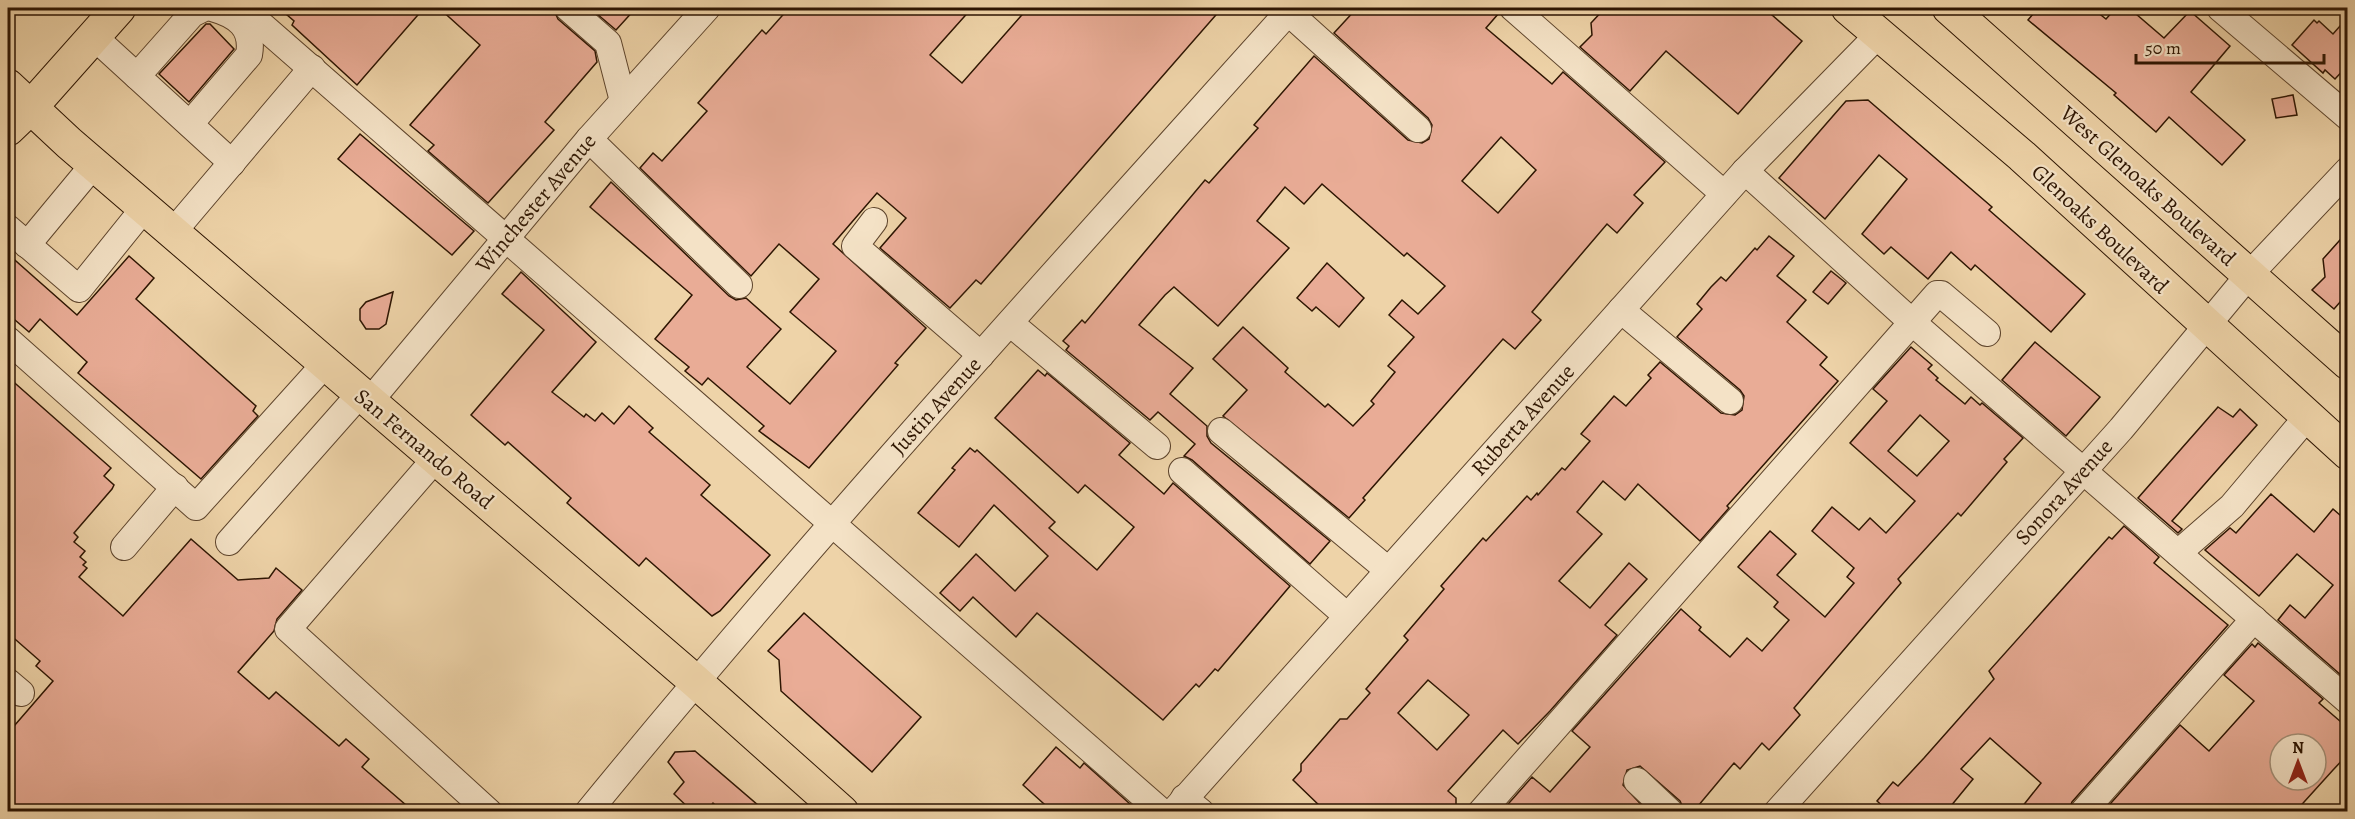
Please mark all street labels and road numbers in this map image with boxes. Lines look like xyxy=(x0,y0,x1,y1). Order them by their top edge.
street label: West Glenoaks Boulevard xyxy=(2055,100,2241,272)
street label: Winchester Avenue xyxy=(468,127,603,280)
street label: Glenoaks Boulevard xyxy=(2026,159,2174,299)
street label: Justin Avenue xyxy=(884,350,988,462)
street label: Ruberta Avenue xyxy=(1465,357,1581,483)
street label: San Fernando Road xyxy=(348,382,500,516)
street label: Sonora Avenue xyxy=(2008,432,2120,552)

